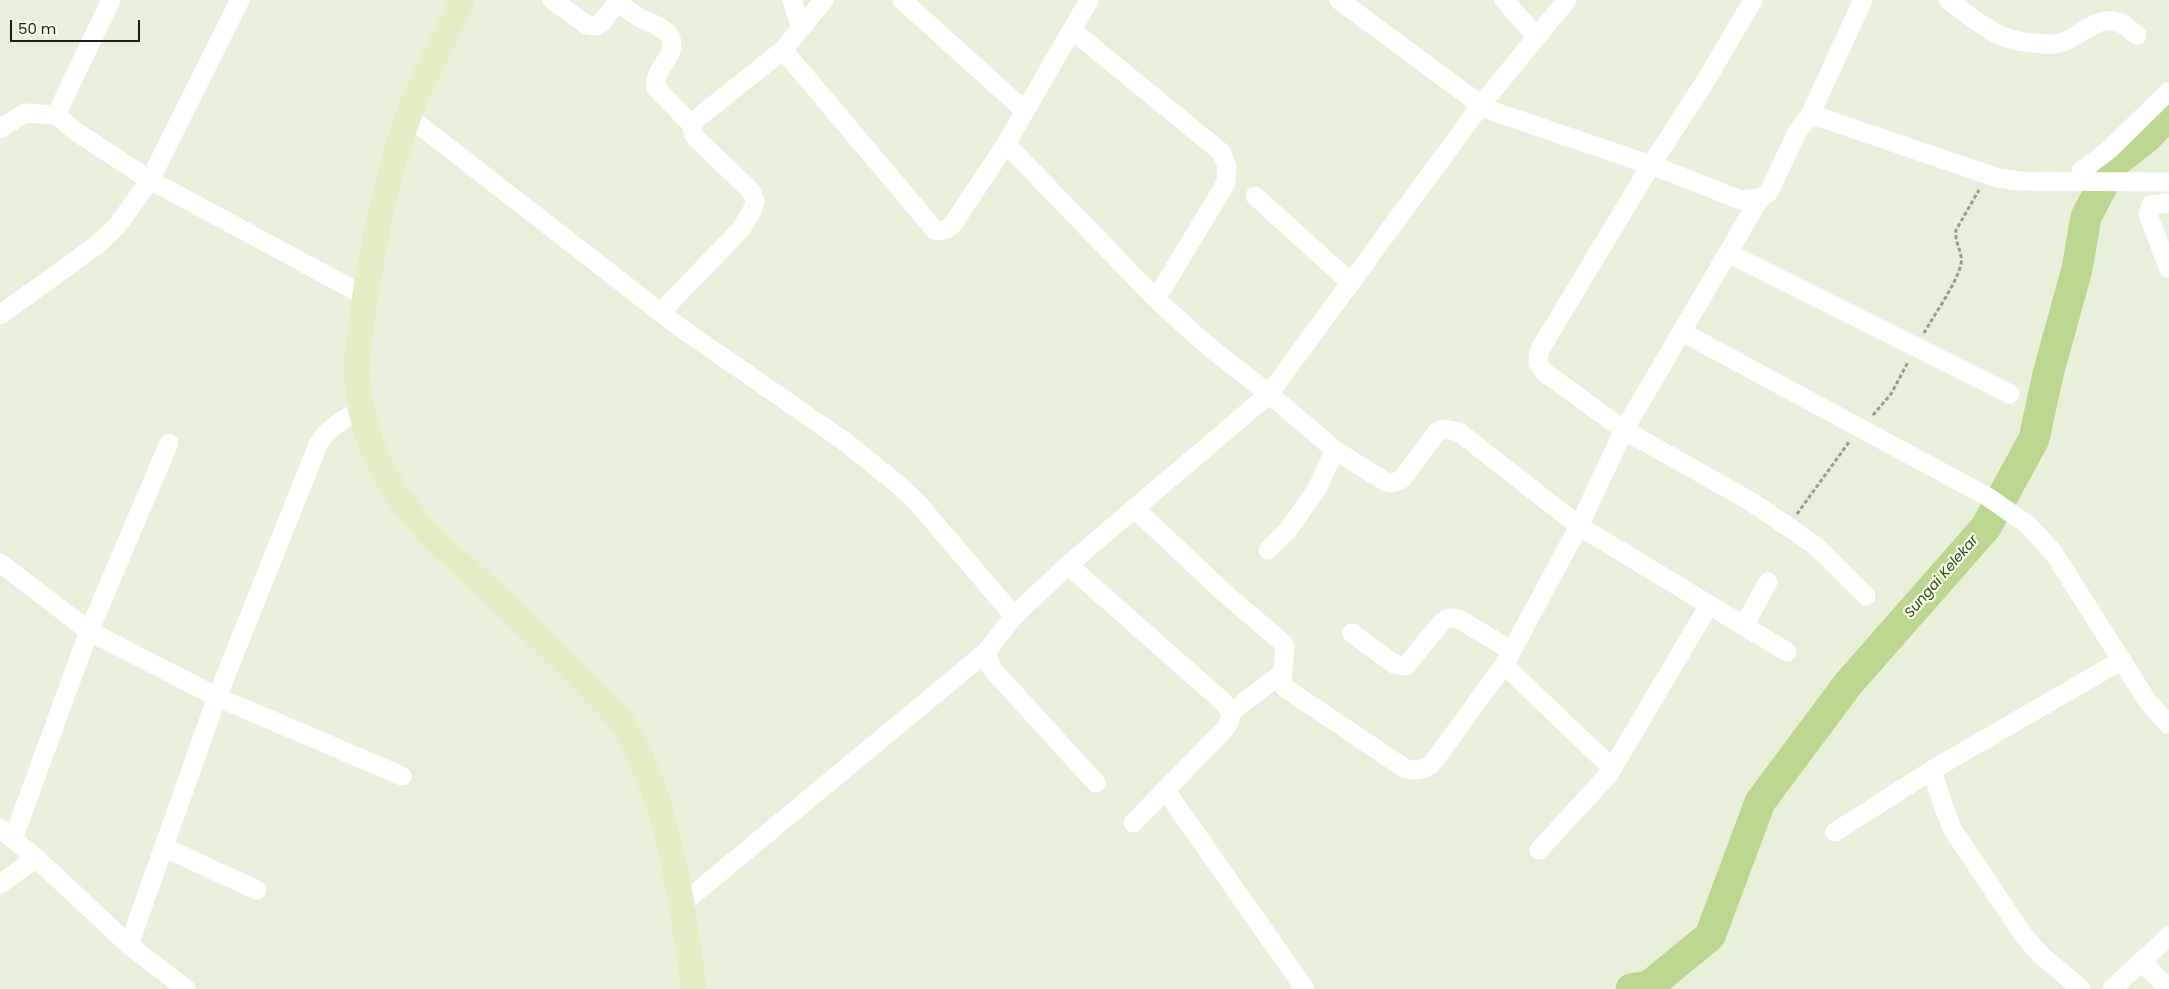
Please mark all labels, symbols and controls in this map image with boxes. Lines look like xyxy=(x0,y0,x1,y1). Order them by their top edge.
scale bar xyxy=(12,10,142,42)
text: 50 m xyxy=(18,18,56,39)
water label: Sungai Kelekar xyxy=(1902,532,1982,622)

